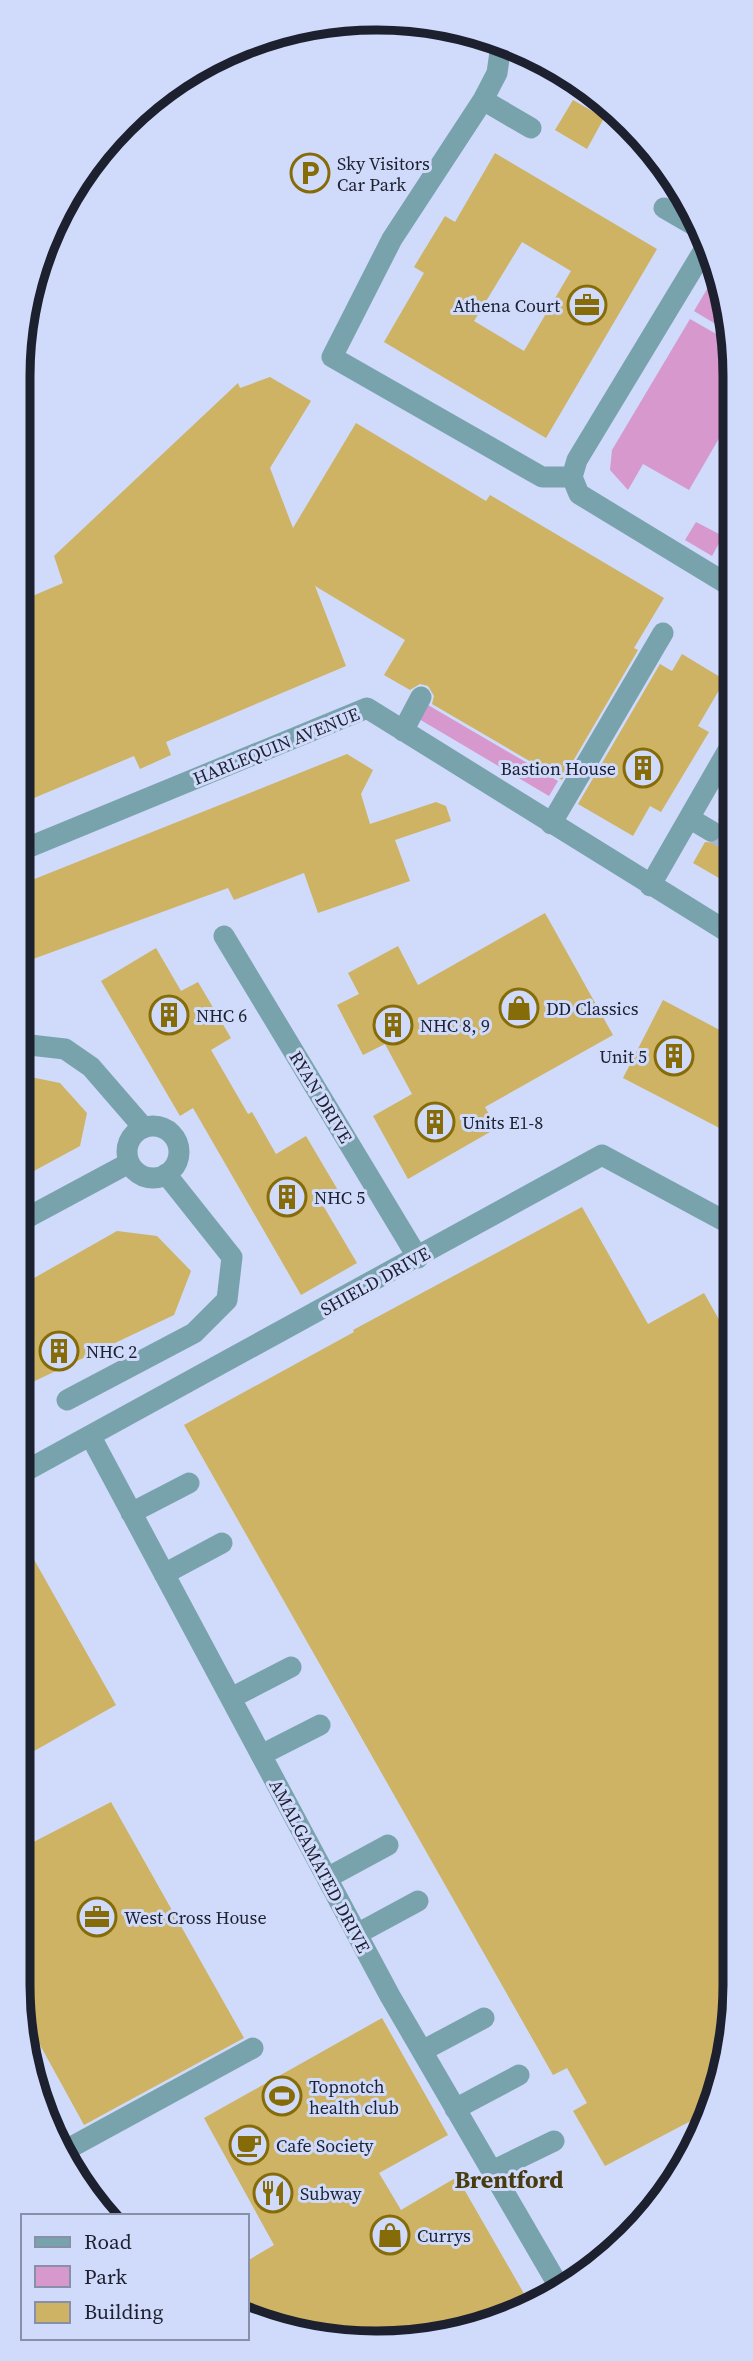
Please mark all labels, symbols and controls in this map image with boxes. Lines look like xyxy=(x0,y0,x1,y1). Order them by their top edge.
place label: Sky Visitors Car Park xyxy=(337,151,430,197)
parking icon: Sky Visitors Car Park xyxy=(289,152,331,194)
office icon: Athena Court xyxy=(566,284,608,326)
place label: Athena Court xyxy=(453,293,560,318)
street label: HARLEQUIN AVENUE xyxy=(189,701,363,791)
building icon: Bastion House xyxy=(622,747,664,789)
place label: Bastion House xyxy=(500,756,616,781)
shop icon: DD Classics xyxy=(498,987,540,1029)
building icon: NHC 6 xyxy=(148,994,190,1036)
place label: DD Classics xyxy=(546,996,639,1021)
place label: NHC 6 xyxy=(196,1003,247,1028)
building icon: NHC 8, 9 xyxy=(372,1004,414,1046)
place label: NHC 8, 9 xyxy=(420,1013,490,1038)
building icon: Unit 5 xyxy=(653,1035,695,1077)
place label: Unit 5 xyxy=(599,1044,647,1069)
street label: RYAN DRIVE xyxy=(284,1046,358,1148)
building icon: Units E1-8 xyxy=(414,1101,456,1143)
place label: Units E1-8 xyxy=(462,1110,543,1135)
building icon: NHC 5 xyxy=(266,1176,308,1218)
place label: NHC 5 xyxy=(314,1185,365,1210)
street label: SHIELD DRIVE xyxy=(316,1240,434,1321)
building icon: NHC 2 xyxy=(38,1330,80,1372)
place label: NHC 2 xyxy=(86,1339,137,1364)
street label: AMALGAMATED DRIVE xyxy=(264,1775,377,1957)
office icon: West Cross House xyxy=(76,1896,118,1938)
place label: West Cross House xyxy=(124,1905,267,1930)
place label: Topnotch health club xyxy=(309,2074,399,2120)
sports icon: Topnotch health club xyxy=(261,2075,303,2117)
cafe icon: Cafe Society xyxy=(228,2124,270,2166)
place label: Cafe Society xyxy=(276,2133,374,2158)
district label: Brentford xyxy=(454,2163,564,2196)
restaurant icon: Subway xyxy=(252,2172,294,2214)
place label: Subway xyxy=(300,2181,362,2206)
legend xyxy=(21,2214,248,2340)
shop icon: Currys xyxy=(369,2214,411,2256)
place label: Currys xyxy=(417,2223,471,2248)
text: Road xyxy=(84,2227,132,2256)
text: Park xyxy=(84,2262,128,2291)
text: Building xyxy=(84,2297,163,2326)

